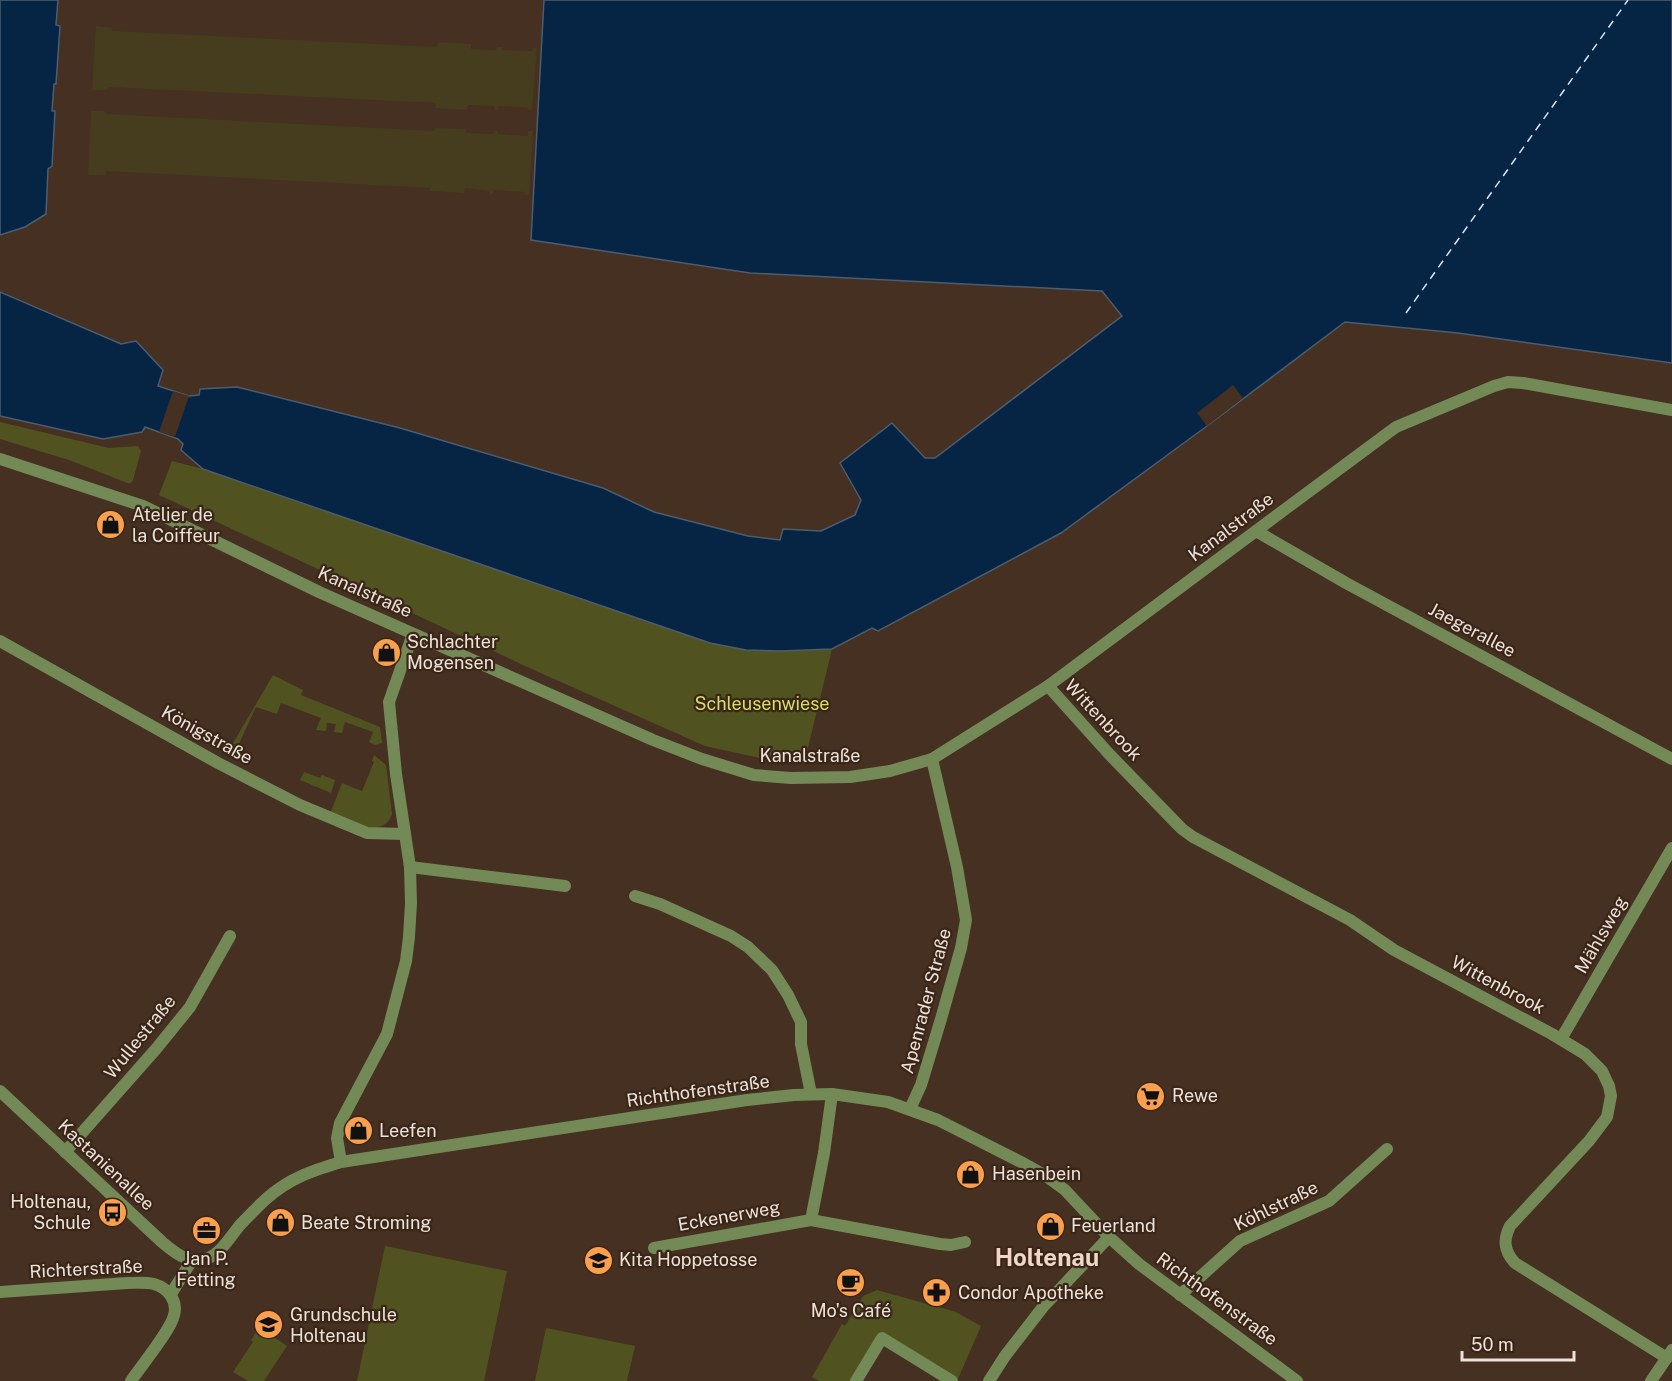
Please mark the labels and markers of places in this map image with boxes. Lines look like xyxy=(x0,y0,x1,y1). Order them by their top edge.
place label: Atelier de la Coiffeur xyxy=(132,504,220,546)
shop icon: Atelier de la Coiffeur xyxy=(95,509,127,541)
place label: Schlachter Mogensen xyxy=(407,631,498,673)
shop icon: Schlachter Mogensen xyxy=(370,636,402,668)
supermarket icon: Rewe xyxy=(1135,1080,1167,1112)
place label: Rewe xyxy=(1172,1085,1218,1106)
shop icon: Leefen xyxy=(342,1115,374,1147)
place label: Leefen xyxy=(379,1120,437,1141)
shop icon: Hasenbein xyxy=(955,1158,987,1190)
place label: Hasenbein xyxy=(992,1163,1081,1184)
place label: Holtenau, Schule xyxy=(10,1191,91,1233)
bus stop icon: Holtenau, Schule xyxy=(96,1196,128,1228)
shop icon: Beate Stroming xyxy=(264,1207,296,1239)
shop icon: Feuerland xyxy=(1034,1210,1066,1242)
place label: Beate Stroming xyxy=(301,1212,432,1233)
office icon: Jan P. Fetting xyxy=(190,1214,222,1246)
place label: Feuerland xyxy=(1071,1215,1156,1236)
school or university icon: Kita Hoppetosse xyxy=(582,1244,614,1276)
place label: Jan P. Fetting xyxy=(176,1248,236,1290)
place label: Kita Hoppetosse xyxy=(619,1249,757,1270)
cafe icon: Mo's Café xyxy=(835,1266,867,1298)
pharmacy icon: Condor Apotheke xyxy=(921,1277,953,1309)
place label: Condor Apotheke xyxy=(958,1282,1104,1303)
place label: Mo's Café xyxy=(811,1300,891,1321)
place label: Grundschule Holtenau xyxy=(290,1304,397,1346)
school or university icon: Grundschule Holtenau xyxy=(253,1309,285,1341)

